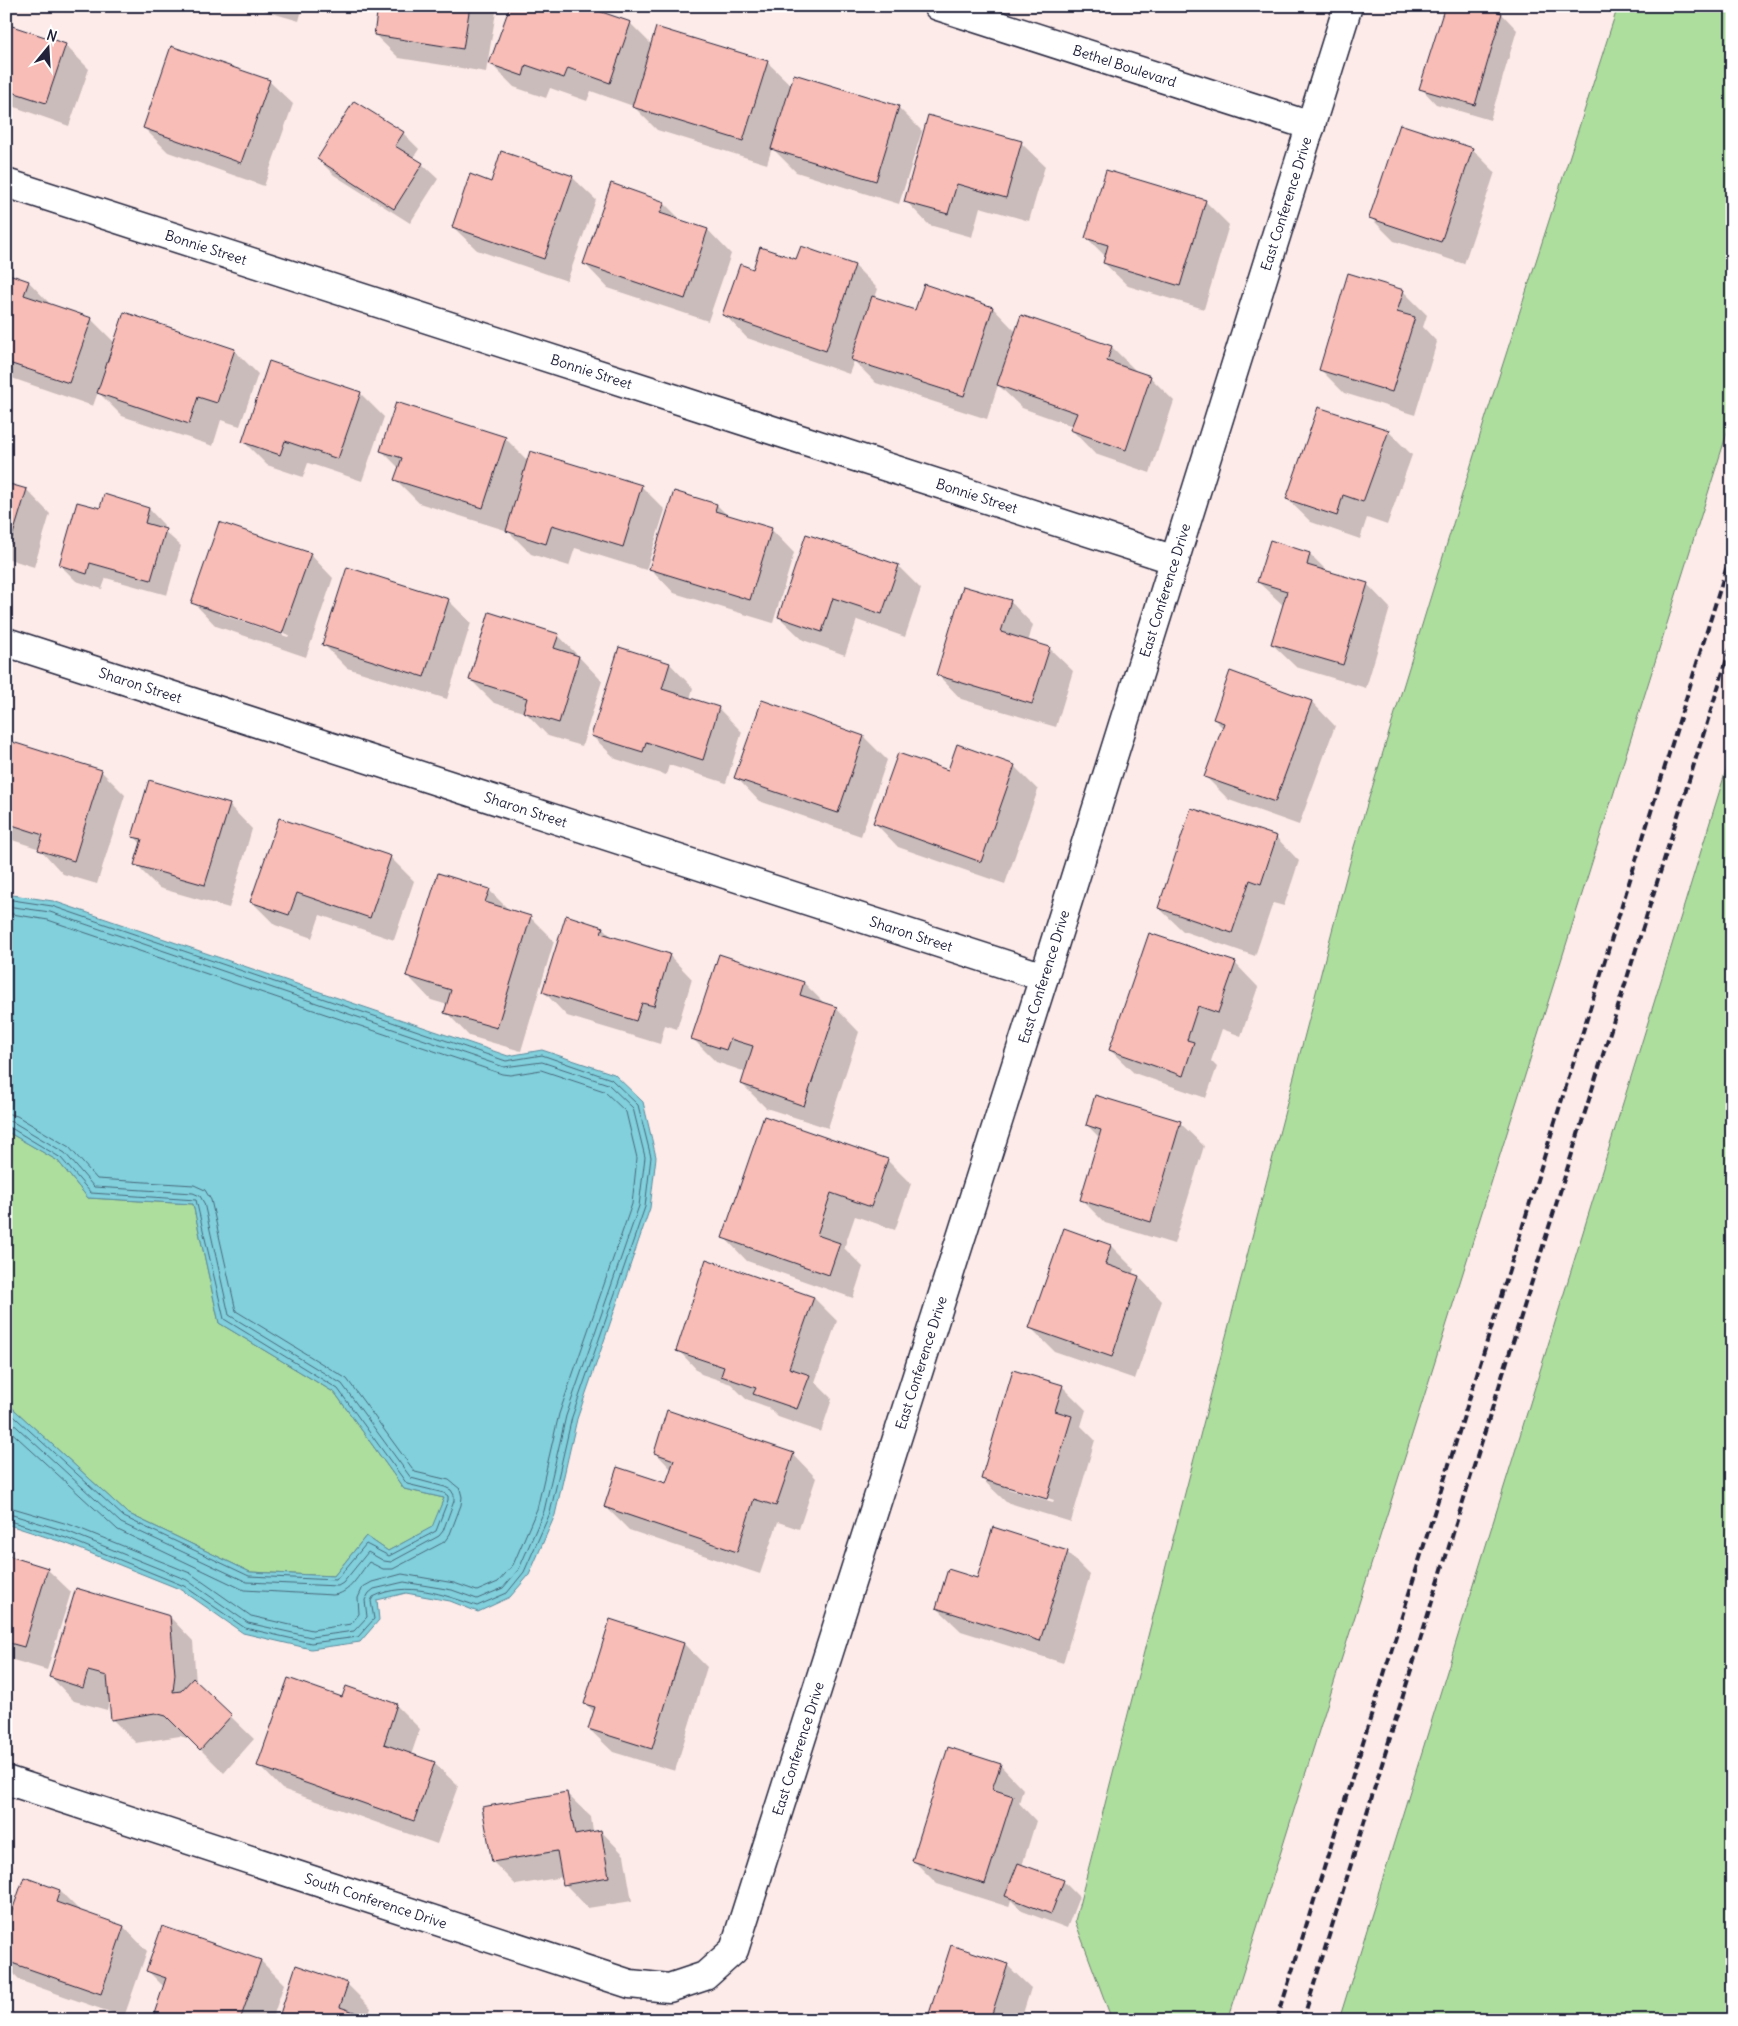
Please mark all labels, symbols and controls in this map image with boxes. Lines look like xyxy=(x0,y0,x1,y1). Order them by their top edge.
north arrow xyxy=(22,22,72,72)
text: N xyxy=(45,26,59,46)
street label: Bethel Boulevard xyxy=(1070,41,1179,91)
street label: East Conference Drive xyxy=(1257,135,1315,273)
street label: Bonnie Street xyxy=(163,226,249,269)
street label: Bonnie Street xyxy=(548,350,635,393)
street label: Bonnie Street xyxy=(934,475,1020,518)
street label: East Conference Drive xyxy=(1136,521,1194,659)
street label: Sharon Street xyxy=(96,664,184,707)
street label: Sharon Street xyxy=(482,788,570,832)
street label: East Conference Drive xyxy=(1014,908,1073,1046)
street label: Sharon Street xyxy=(867,912,955,956)
street label: East Conference Drive xyxy=(891,1294,951,1432)
street label: East Conference Drive xyxy=(768,1680,828,1818)
street label: South Conference Drive xyxy=(302,1869,449,1933)

